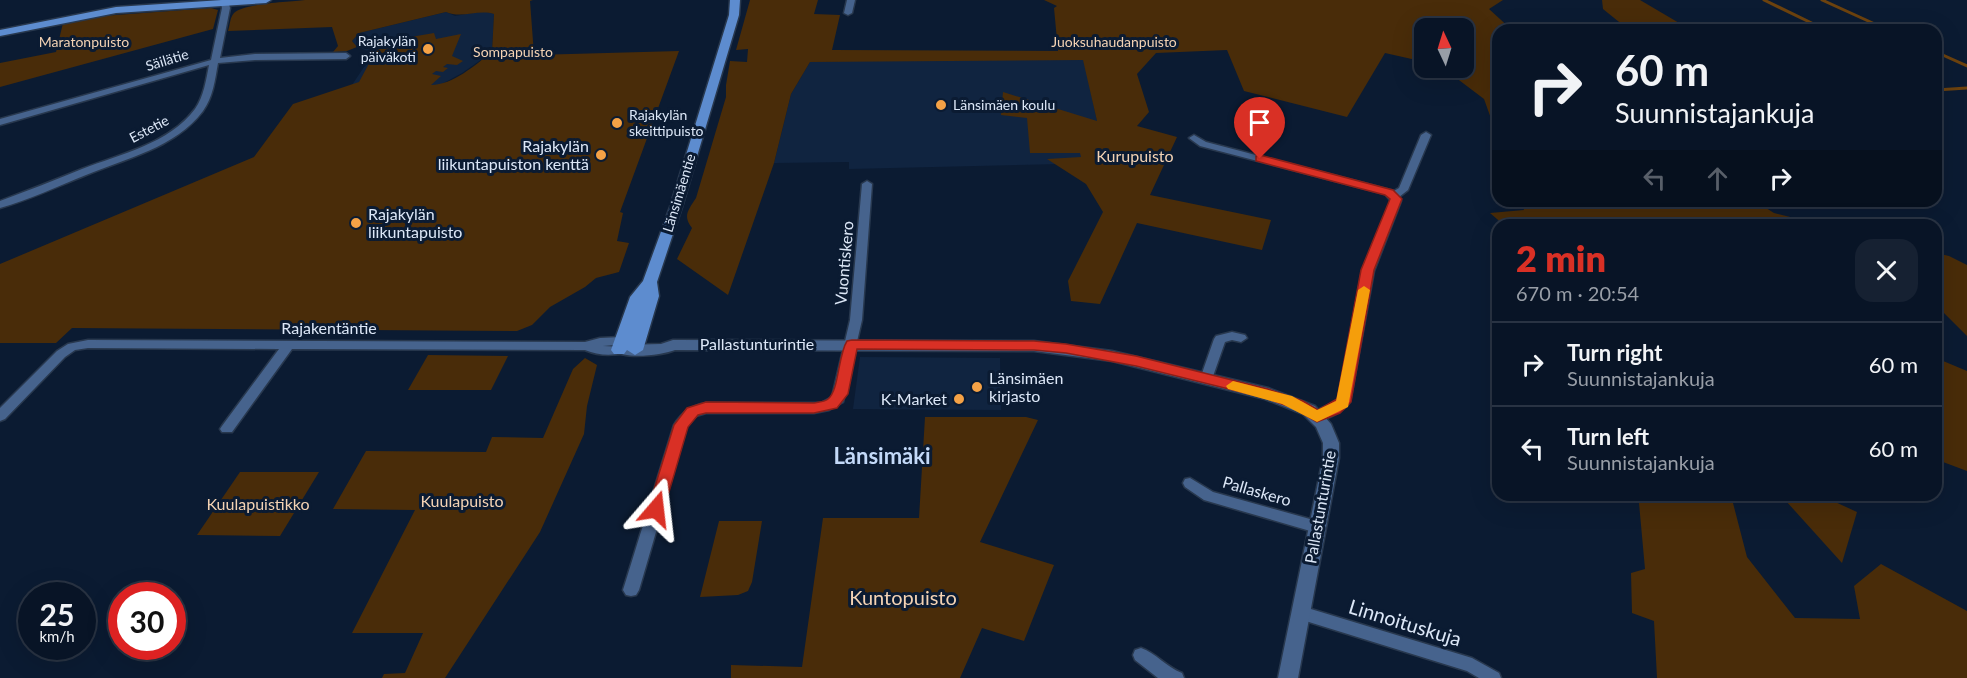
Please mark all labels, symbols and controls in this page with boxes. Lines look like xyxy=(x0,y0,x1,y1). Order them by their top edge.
north arrow xyxy=(1414,18,1474,78)
map controls xyxy=(1414,18,1474,78)
place label: Rajakylän päiväkoti xyxy=(358,32,416,65)
park label: Maratonpuisto xyxy=(39,33,129,50)
park label: Juoksuhaudanpuisto xyxy=(1051,33,1177,50)
marker: Rajakylän päiväkoti xyxy=(421,42,435,56)
park label: Sompapuisto xyxy=(473,43,553,60)
street label: Säilätie xyxy=(143,45,190,74)
text: 60 m xyxy=(1615,45,1709,95)
icon: right xyxy=(1516,48,1594,126)
place label: Länsimäen koulu xyxy=(953,96,1055,113)
text: Suunnistajankuja xyxy=(1615,96,1815,129)
pin xyxy=(1234,97,1285,159)
marker: Länsimäen koulu xyxy=(934,98,948,112)
place label: Rajakylän skeittipuisto xyxy=(629,106,704,139)
icon: arrive xyxy=(1243,106,1276,139)
street label: Estetie xyxy=(126,111,171,146)
marker: Rajakylän skeittipuisto xyxy=(610,116,624,130)
place label: Rajakylän liikuntapuiston kenttä xyxy=(438,136,589,173)
park label: Kurupuisto xyxy=(1096,146,1174,165)
marker: Rajakylän liikuntapuiston kenttä xyxy=(594,148,608,162)
street label: Länsimäentie xyxy=(659,152,698,234)
icon: left xyxy=(1638,162,1671,195)
icon: ahead xyxy=(1701,162,1734,195)
icon: right xyxy=(1764,162,1797,195)
place label: Rajakylän liikuntapuisto xyxy=(368,204,462,241)
marker: Rajakylän liikuntapuisto xyxy=(349,216,363,230)
street label: Vuontiskero xyxy=(830,220,857,306)
text: 2 min xyxy=(1516,236,1606,280)
button: close xyxy=(1855,239,1918,302)
text: 670 m · 20:54 xyxy=(1516,281,1639,305)
street label: Rajakentäntie xyxy=(281,318,377,337)
street label: Pallastunturintie xyxy=(700,334,814,353)
text: Turn right xyxy=(1567,339,1662,366)
icon: right xyxy=(1516,348,1549,381)
text: 60 m xyxy=(1869,351,1918,378)
text: Suunnistajankuja xyxy=(1567,366,1715,390)
place label: Länsimäen kirjasto xyxy=(989,368,1063,405)
marker: Länsimäen kirjasto xyxy=(970,380,984,394)
place label: K-Market xyxy=(881,389,947,408)
marker: K-Market xyxy=(952,392,966,406)
text: Turn left xyxy=(1567,423,1649,450)
icon: left xyxy=(1516,432,1549,465)
text: 60 m xyxy=(1869,435,1918,462)
district label: Länsimäki xyxy=(833,442,931,469)
street label: Pallastunturintie xyxy=(1300,449,1339,565)
text: Suunnistajankuja xyxy=(1567,450,1715,474)
street label: Pallaskero xyxy=(1221,472,1294,509)
position arrow xyxy=(624,477,688,541)
park label: Kuulapuisto xyxy=(420,491,504,510)
park label: Kuulapuistikko xyxy=(206,494,310,513)
speed limit sign: 30 xyxy=(108,582,186,660)
park label: Kuntopuisto xyxy=(849,585,957,609)
street label: Linnoituskuja xyxy=(1346,594,1465,651)
text: 25 xyxy=(40,596,74,632)
text: km/h xyxy=(39,627,75,645)

